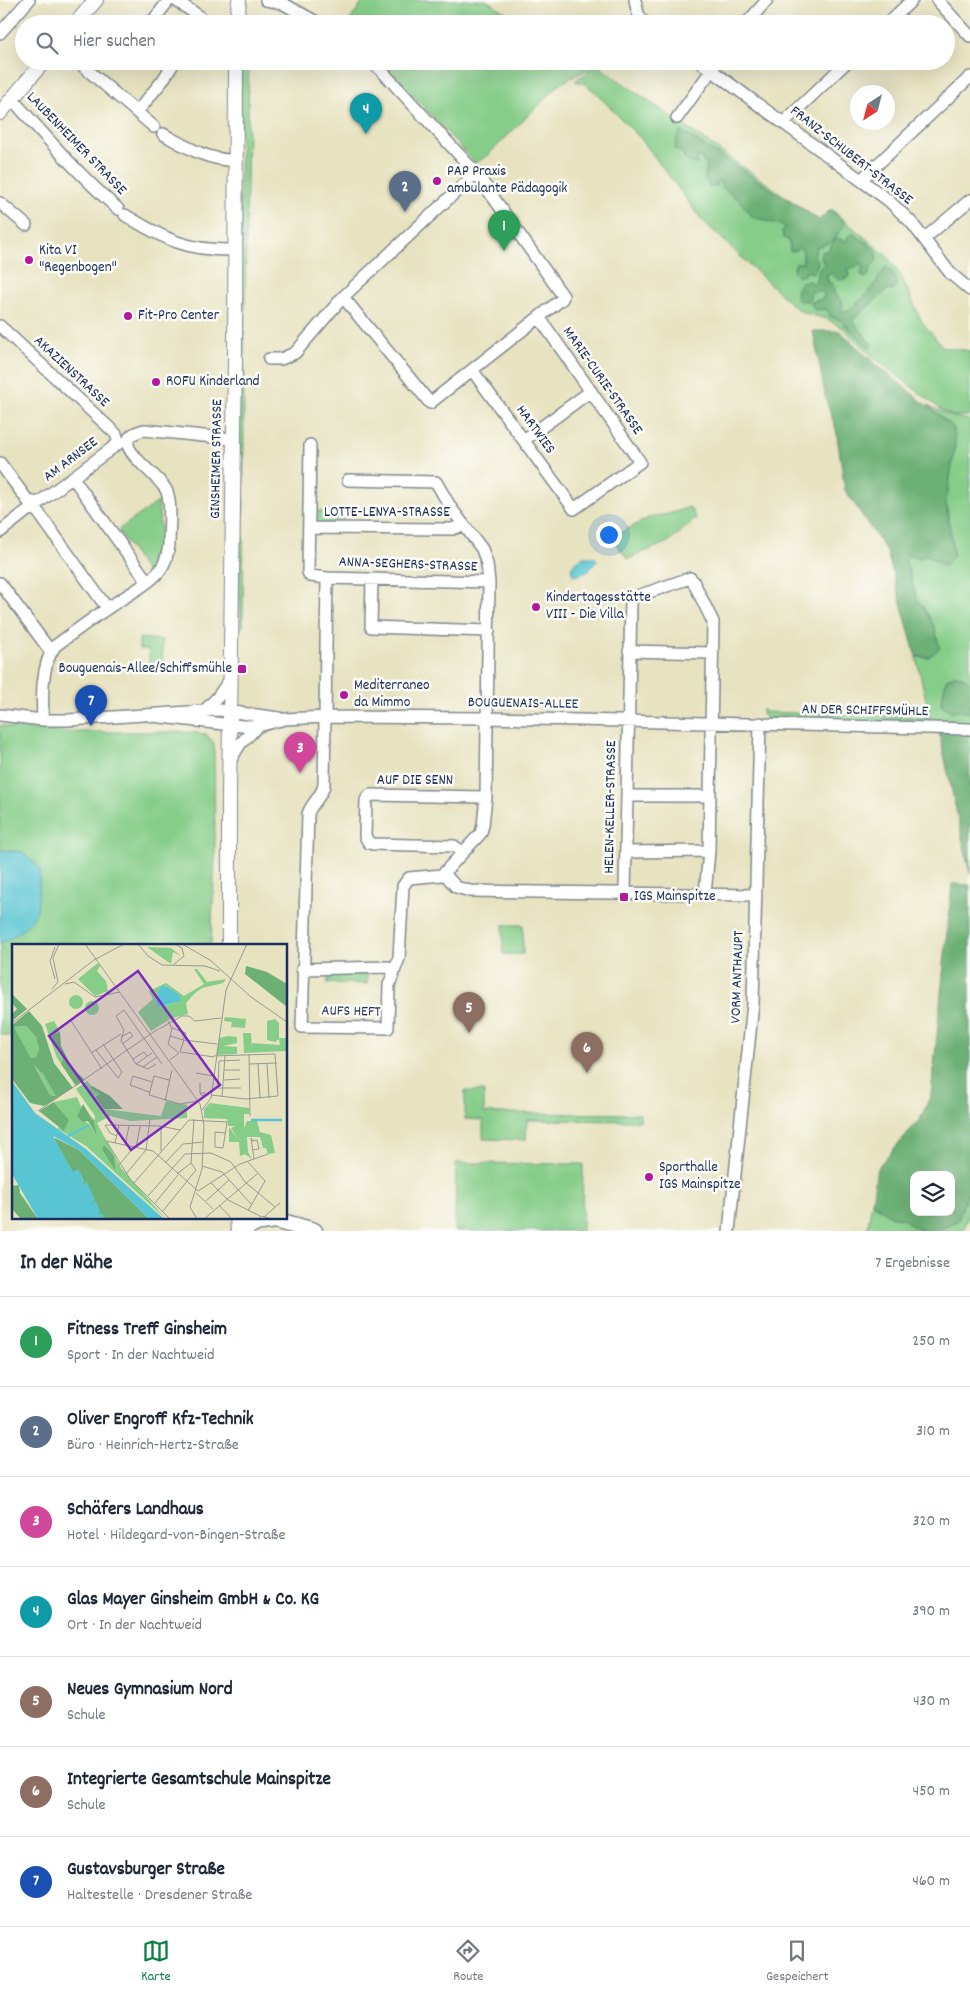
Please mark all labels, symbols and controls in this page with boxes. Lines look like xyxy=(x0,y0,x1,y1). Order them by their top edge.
search box xyxy=(15,15,955,70)
icon: search xyxy=(33,29,61,57)
text: Hier suchen xyxy=(73,29,156,56)
north arrow xyxy=(850,85,895,130)
street label: LAUBENHEIMER STRASSE xyxy=(21,87,131,201)
pin: 4 xyxy=(350,93,382,134)
street label: FRANZ-SCHUBERT-STRASSE xyxy=(785,101,917,211)
place label: PAP Praxis ambulante Pädagogik xyxy=(447,161,567,200)
pin: 2 xyxy=(389,171,421,212)
marker: PAP Praxis ambulante Pädagogik xyxy=(431,175,443,187)
pin: 1 xyxy=(488,210,520,251)
place label: Kita VI "Regenbogen" xyxy=(39,240,117,279)
marker: Kita VI "Regenbogen" xyxy=(23,254,35,266)
place label: Fit-Pro Center xyxy=(138,305,220,327)
marker: Fit-Pro Center xyxy=(122,310,134,322)
street label: MARIE-CURIE-STRASSE xyxy=(556,322,648,440)
street label: AKAZIENSTRASSE xyxy=(28,331,114,413)
place label: ROFU Kinderland xyxy=(166,371,260,393)
marker: ROFU Kinderland xyxy=(150,376,162,388)
street label: GINSHEIMER STRASSE xyxy=(205,399,229,519)
street label: HARTWIES xyxy=(510,401,560,459)
street label: AM ARNSEE xyxy=(39,432,103,488)
street label: LOTTE-LENYA-STRASSE xyxy=(324,502,450,524)
your location xyxy=(596,522,622,548)
street label: ANNA-SEGHERS-STRASSE xyxy=(338,552,478,578)
place label: Kindertagesstätte VIII - Die Villa xyxy=(546,587,651,626)
marker: Kindertagesstätte VIII - Die Villa xyxy=(530,601,542,613)
place label: Bouguenais-Allee/Schiffsmühle xyxy=(59,658,232,680)
marker: Bouguenais-Allee/Schiffsmühle xyxy=(236,663,248,675)
place label: Mediterraneo da Mimmo xyxy=(354,675,430,714)
pin: 7 xyxy=(75,685,107,726)
marker: Mediterraneo da Mimmo xyxy=(338,689,350,701)
street label: BOUGUENAIS-ALLEE xyxy=(467,692,579,716)
street label: AN DER SCHIFFSMÜHLE xyxy=(801,699,929,723)
pin: 3 xyxy=(284,732,316,773)
street label: HELEN-KELLER-STRASSE xyxy=(599,740,623,874)
street label: AUF DIE SENN xyxy=(377,770,453,792)
place label: IGS Mainspitze xyxy=(634,886,716,908)
marker: IGS Mainspitze xyxy=(618,891,630,903)
street label: VORM ANTHAUPT xyxy=(725,930,751,1024)
inset map xyxy=(12,944,288,1218)
pin: 5 xyxy=(453,992,485,1033)
street label: AUFS HEFT xyxy=(321,1000,381,1024)
pin: 6 xyxy=(571,1032,603,1073)
place label: Sporthalle IGS Mainspitze xyxy=(659,1157,741,1196)
marker: Sporthalle IGS Mainspitze xyxy=(643,1171,655,1183)
map controls xyxy=(910,1171,955,1216)
button: layers xyxy=(910,1171,955,1216)
text: In der Nähe xyxy=(20,1249,112,1279)
text: 7 Ergebnisse xyxy=(875,1252,950,1275)
text: Fitness Treff Ginsheim xyxy=(67,1317,227,1344)
text: 1 xyxy=(34,1330,38,1353)
text: 250 m xyxy=(912,1330,950,1353)
text: Sport · In der Nachtweid xyxy=(67,1344,214,1367)
text: Oliver Engroff Kfz-Technik xyxy=(67,1407,254,1434)
text: 2 xyxy=(33,1420,40,1443)
text: 310 m xyxy=(916,1420,950,1443)
text: Büro · Heinrich-Hertz-Straße xyxy=(67,1434,239,1457)
text: Schäfers Landhaus xyxy=(67,1497,204,1524)
text: 3 xyxy=(32,1510,40,1533)
text: 320 m xyxy=(913,1510,950,1533)
text: Hotel · Hildegard-von-Bingen-Straße xyxy=(67,1524,285,1547)
text: Glas Mayer Ginsheim GmbH & Co. KG xyxy=(67,1587,319,1614)
text: 4 xyxy=(33,1600,39,1623)
text: 390 m xyxy=(912,1600,950,1623)
text: Ort · In der Nachtweid xyxy=(67,1614,202,1637)
text: Neues Gymnasium Nord xyxy=(67,1677,233,1704)
text: 5 xyxy=(32,1690,40,1713)
text: 430 m xyxy=(913,1690,950,1713)
text: Schule xyxy=(67,1704,106,1727)
text: Integrierte Gesamtschule Mainspitze xyxy=(67,1767,331,1794)
text: 6 xyxy=(32,1780,40,1803)
text: 450 m xyxy=(913,1780,950,1803)
text: Schule xyxy=(67,1794,106,1817)
text: Gustavsburger Straße xyxy=(67,1857,225,1884)
text: 7 xyxy=(33,1870,39,1893)
text: 460 m xyxy=(912,1870,950,1893)
text: Haltestelle · Dresdener Straße xyxy=(67,1884,252,1907)
tab: Karte xyxy=(141,1937,171,1987)
tab: Route xyxy=(453,1937,484,1987)
tab: Gespeichert xyxy=(766,1937,829,1987)

